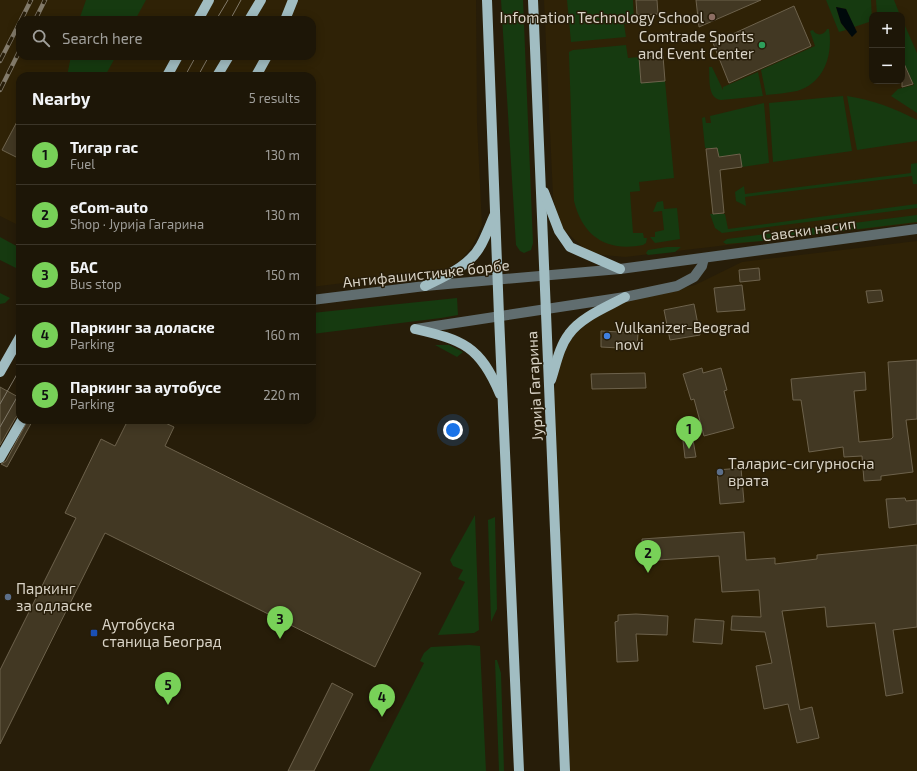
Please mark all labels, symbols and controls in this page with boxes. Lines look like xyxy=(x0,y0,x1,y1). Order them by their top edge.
place label: Infomation Technology School xyxy=(500,8,705,26)
marker: Infomation Technology School xyxy=(707,12,717,22)
map controls xyxy=(869,12,905,84)
button: + xyxy=(869,12,905,48)
search box xyxy=(16,16,316,60)
icon: search xyxy=(30,27,52,49)
place label: Comtrade Sports and Event Center xyxy=(638,27,754,62)
text: Search here xyxy=(62,29,143,47)
marker: Comtrade Sports and Event Center xyxy=(757,40,767,50)
button: − xyxy=(869,48,905,84)
text: Nearby xyxy=(32,88,90,108)
text: 5 results xyxy=(249,90,300,106)
text: Тигар гас xyxy=(70,138,138,156)
text: 1 xyxy=(42,147,48,163)
text: 130 m xyxy=(265,147,300,163)
text: Fuel xyxy=(70,156,95,172)
text: eCom-auto xyxy=(70,198,148,216)
text: 2 xyxy=(41,207,49,223)
text: 130 m xyxy=(265,207,300,223)
street label: Савски насип xyxy=(761,214,857,244)
text: Shop · Јурија Гагарина xyxy=(70,216,204,232)
street label: Антифашистичке борбе xyxy=(342,255,510,291)
text: БАС xyxy=(70,258,98,276)
text: 3 xyxy=(41,267,49,283)
text: 150 m xyxy=(266,267,300,283)
text: Bus stop xyxy=(70,276,121,292)
text: Паркинг за доласке xyxy=(70,318,215,336)
place label: Vulkanizer-Beograd novi xyxy=(615,318,750,353)
text: 4 xyxy=(41,327,49,343)
text: 160 m xyxy=(265,327,300,343)
street label: Јурија Гагарина xyxy=(522,330,547,441)
marker: Vulkanizer-Beograd novi xyxy=(602,331,612,341)
text: Parking xyxy=(70,336,115,352)
text: Паркинг за аутобусе xyxy=(70,378,221,396)
text: 5 xyxy=(41,387,49,403)
text: 220 m xyxy=(263,387,300,403)
text: Parking xyxy=(70,396,115,412)
pin: 1 xyxy=(676,416,702,449)
your location xyxy=(443,420,463,440)
place label: Таларис-сигурносна врата xyxy=(728,454,875,489)
marker: Таларис-сигурносна врата xyxy=(715,467,725,477)
pin: 2 xyxy=(635,540,661,573)
place label: Паркинг за одласке xyxy=(16,579,92,614)
marker: Паркинг за одласке xyxy=(3,592,13,602)
pin: 3 xyxy=(267,606,293,639)
place label: Аутобуска станица Београд xyxy=(102,615,222,650)
marker: Аутобуска станица Београд xyxy=(89,628,99,638)
pin: 5 xyxy=(155,672,181,705)
pin: 4 xyxy=(369,684,395,717)

